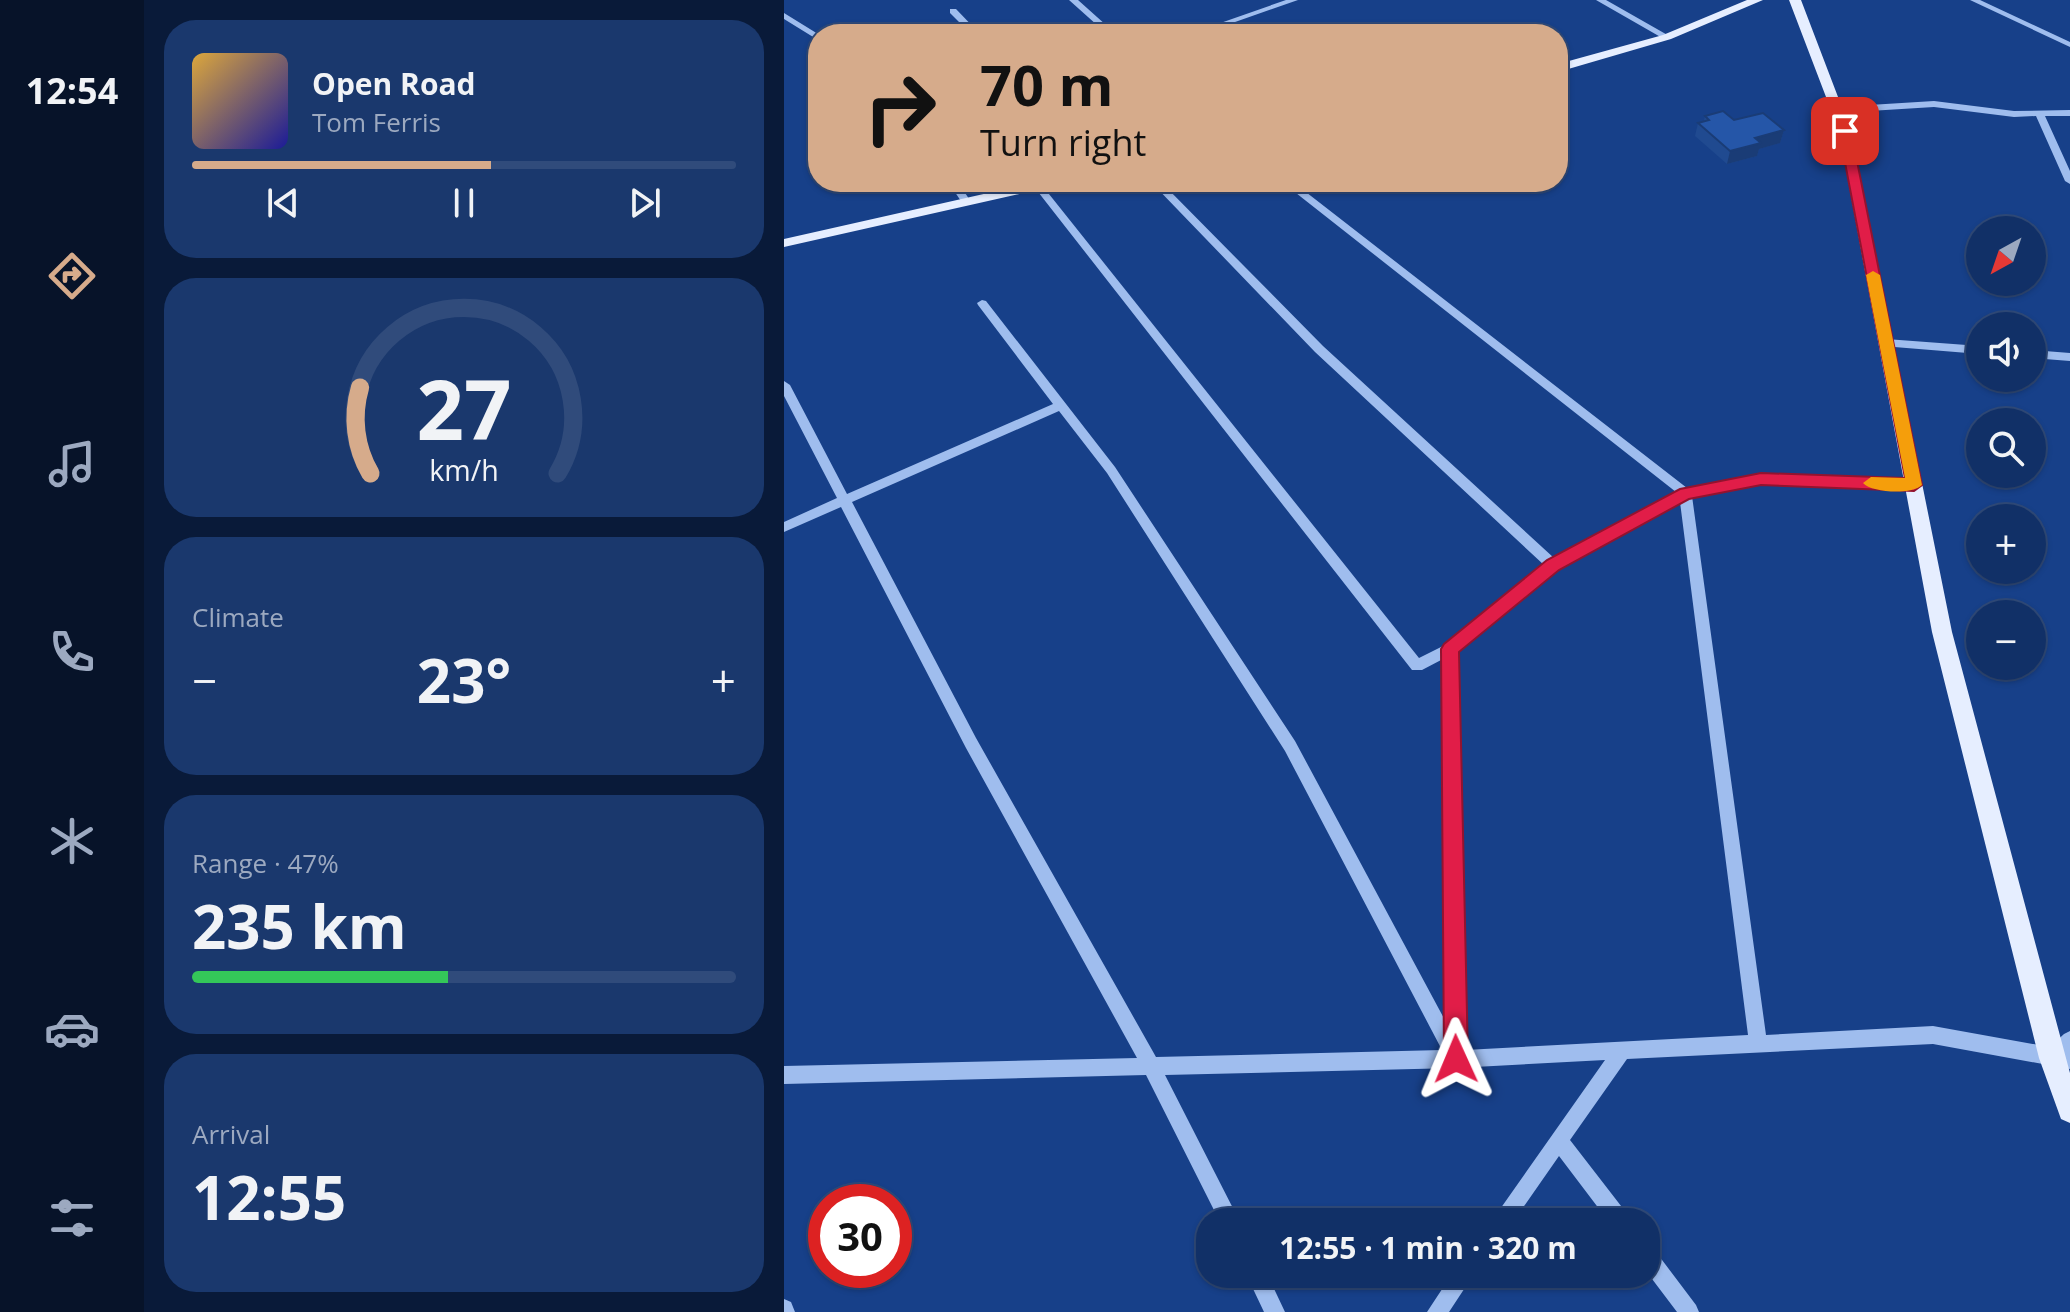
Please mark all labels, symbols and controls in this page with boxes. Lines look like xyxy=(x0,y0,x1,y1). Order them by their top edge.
text: 70 m xyxy=(980,46,1114,122)
icon: right xyxy=(848,56,952,160)
text: Open Road xyxy=(312,63,476,104)
text: 12:54 xyxy=(26,66,118,115)
pin xyxy=(1811,97,1879,165)
text: Tom Ferris xyxy=(312,104,441,140)
icon: arrive xyxy=(1823,109,1867,153)
text: Turn right xyxy=(980,118,1146,167)
icon: previous xyxy=(261,181,305,225)
icon: pause xyxy=(442,181,486,225)
icon: next xyxy=(623,181,667,225)
north arrow xyxy=(1966,216,2046,296)
map controls xyxy=(1966,216,2046,680)
icon: directions xyxy=(44,248,100,304)
button: sound xyxy=(1966,312,2046,392)
text: 27 xyxy=(416,350,512,463)
button: search xyxy=(1966,408,2046,488)
icon: music xyxy=(44,436,100,492)
text: km/h xyxy=(429,450,499,489)
button: + xyxy=(1966,504,2046,584)
text: Climate xyxy=(192,599,284,635)
button: − xyxy=(1966,600,2046,680)
icon: phone xyxy=(44,624,100,680)
text: 23° xyxy=(417,639,511,721)
text: − xyxy=(192,650,217,710)
text: + xyxy=(711,650,736,710)
icon: climate xyxy=(44,813,100,869)
text: Range · 47% xyxy=(192,845,339,881)
text: 235 km xyxy=(192,885,407,967)
icon: car xyxy=(44,1001,100,1057)
position arrow xyxy=(1414,1017,1498,1101)
text: Arrival xyxy=(192,1116,270,1152)
text: 12:55 xyxy=(192,1156,346,1238)
speed limit sign: 30 xyxy=(808,1184,912,1288)
icon: filters xyxy=(44,1190,100,1246)
text: 12:55 · 1 min · 320 m xyxy=(1279,1227,1577,1268)

